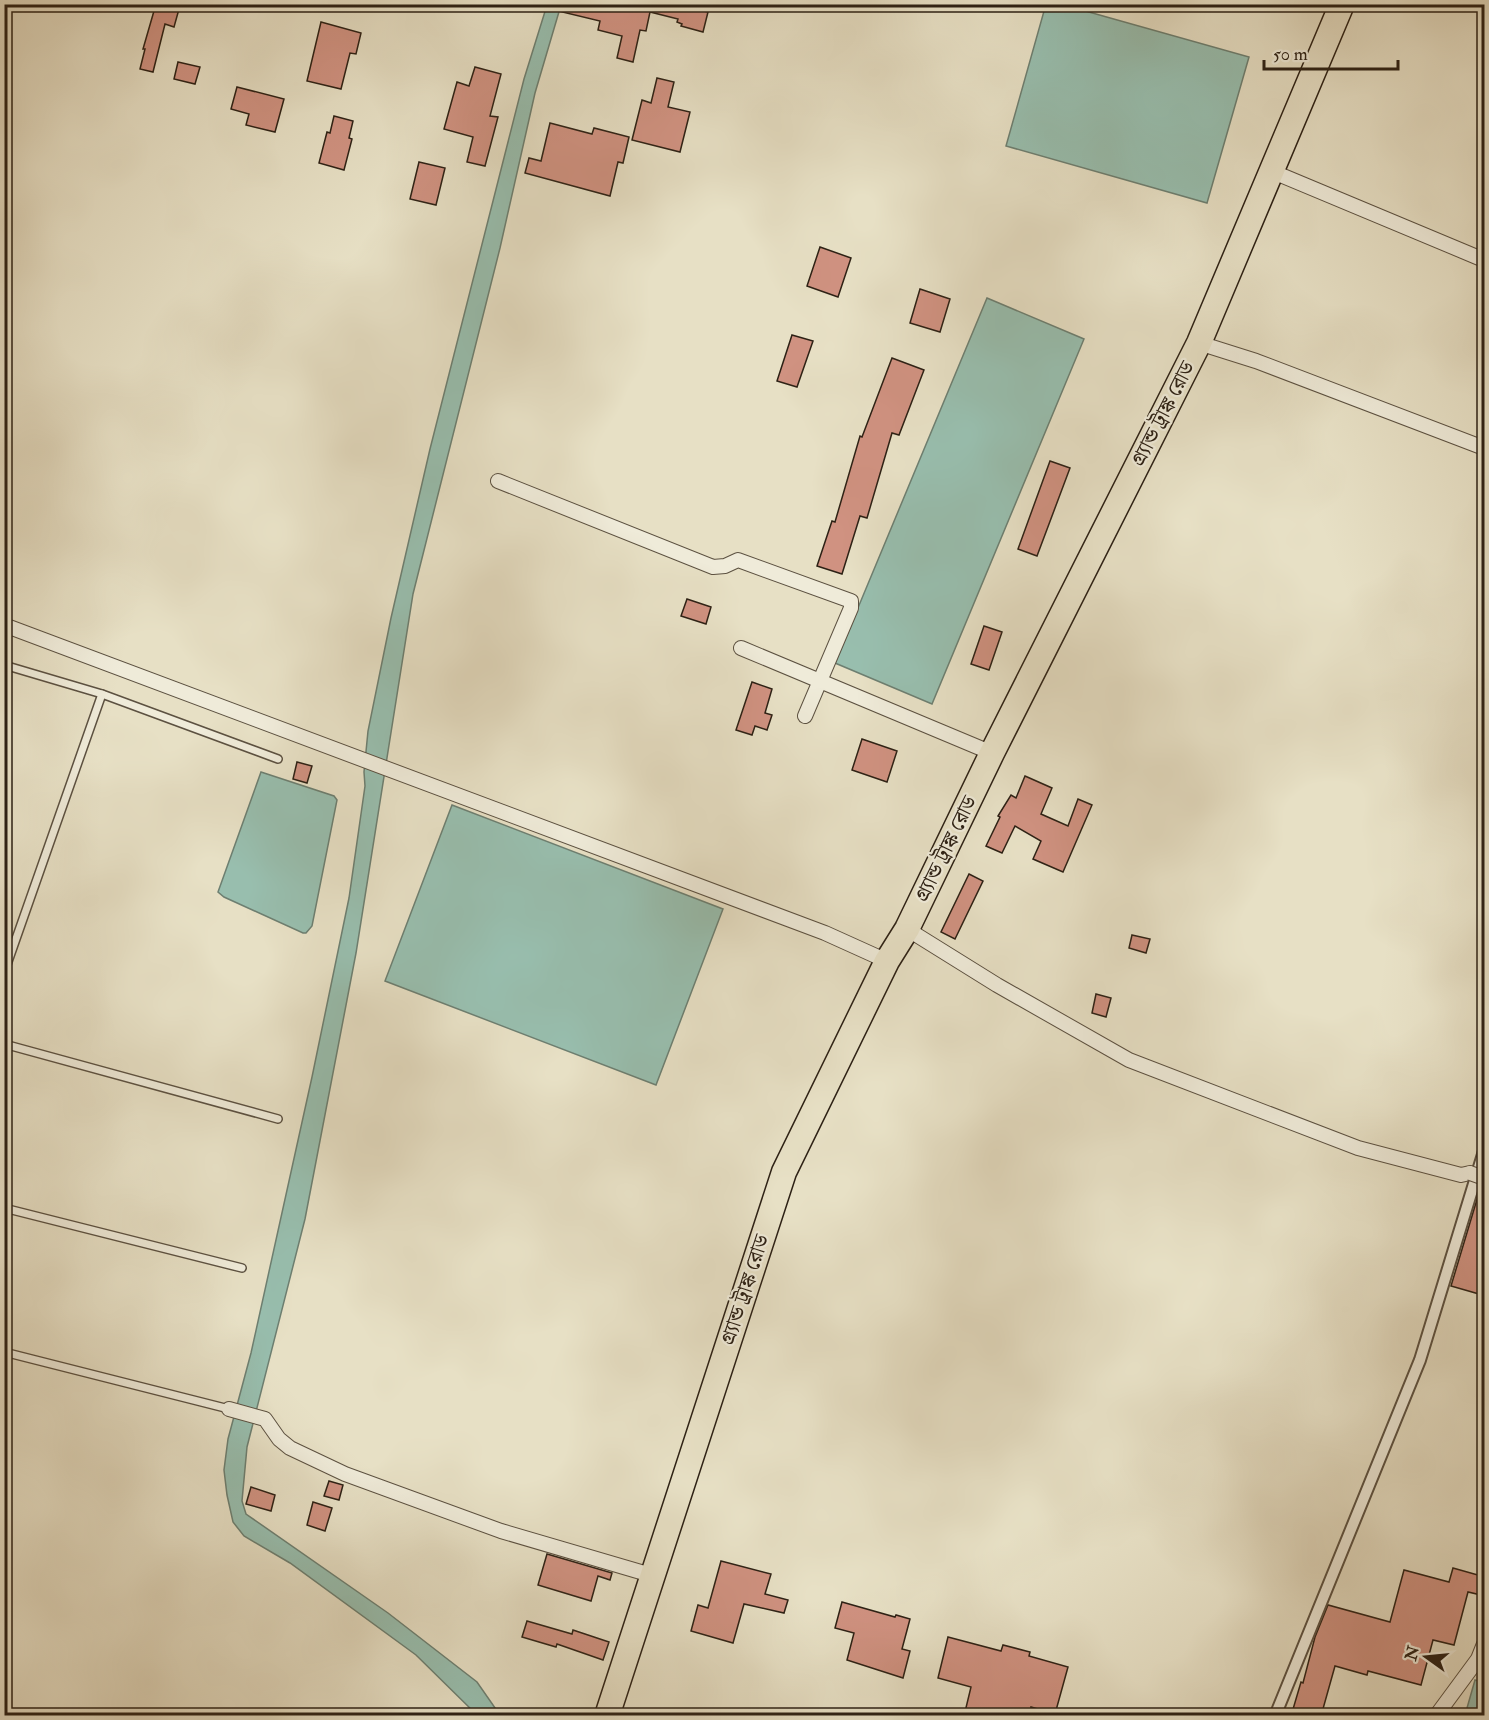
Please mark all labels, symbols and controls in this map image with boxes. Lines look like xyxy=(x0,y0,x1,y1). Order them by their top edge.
scale bar xyxy=(1264,33,1398,71)
text: 50 m xyxy=(1273,43,1308,66)
street label: গ্র্যান্ড ট্রাঙ্ক রোড xyxy=(1125,356,1202,471)
street label: গ্র্যান্ড ট্রাঙ্ক রোড xyxy=(909,791,984,907)
street label: গ্র্যান্ড ট্রাঙ্ক রোড xyxy=(714,1230,776,1349)
north arrow xyxy=(1396,1627,1456,1687)
text: N xyxy=(1401,1643,1424,1664)

